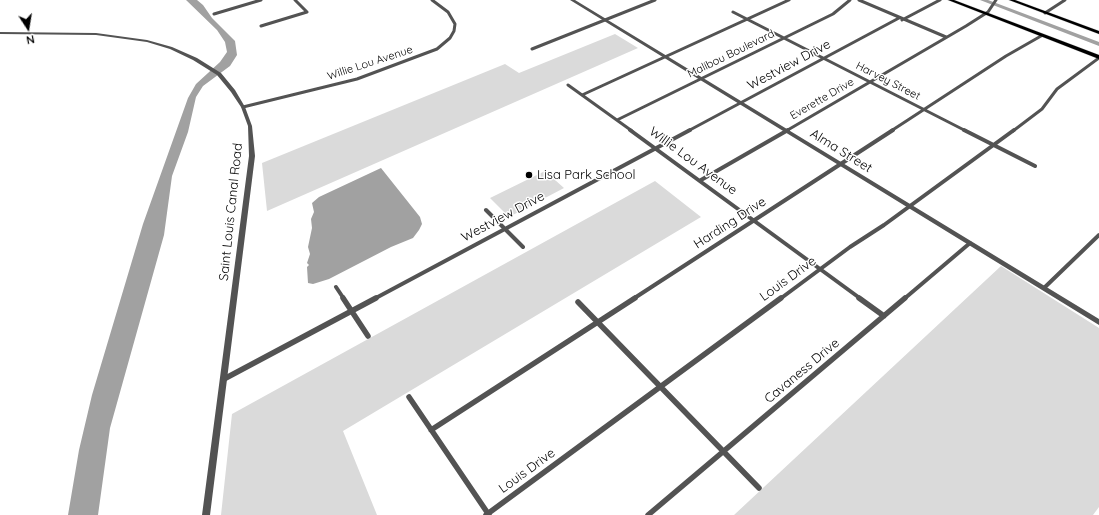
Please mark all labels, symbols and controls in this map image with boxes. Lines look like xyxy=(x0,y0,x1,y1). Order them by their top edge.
north arrow xyxy=(8,8,48,48)
street label: Malibou Boulevard xyxy=(685,27,777,81)
text: N xyxy=(25,32,36,47)
street label: Westview Drive xyxy=(745,37,833,93)
street label: Willie Lou Avenue xyxy=(326,43,414,83)
street label: Harvey Street xyxy=(854,59,922,103)
street label: Everette Drive xyxy=(788,75,856,123)
street label: Willie Lou Avenue xyxy=(646,124,740,198)
street label: Alma Street xyxy=(807,126,875,176)
street label: Saint Louis Canal Road xyxy=(216,142,246,282)
place label: Lisa Park School xyxy=(537,167,636,183)
marker: Lisa Park School xyxy=(524,170,534,180)
street label: Westview Drive xyxy=(459,189,547,245)
street label: Harding Drive xyxy=(691,194,769,252)
street label: Louis Drive xyxy=(757,253,819,305)
street label: Cavaness Drive xyxy=(761,335,843,407)
street label: Louis Drive xyxy=(496,445,558,497)

